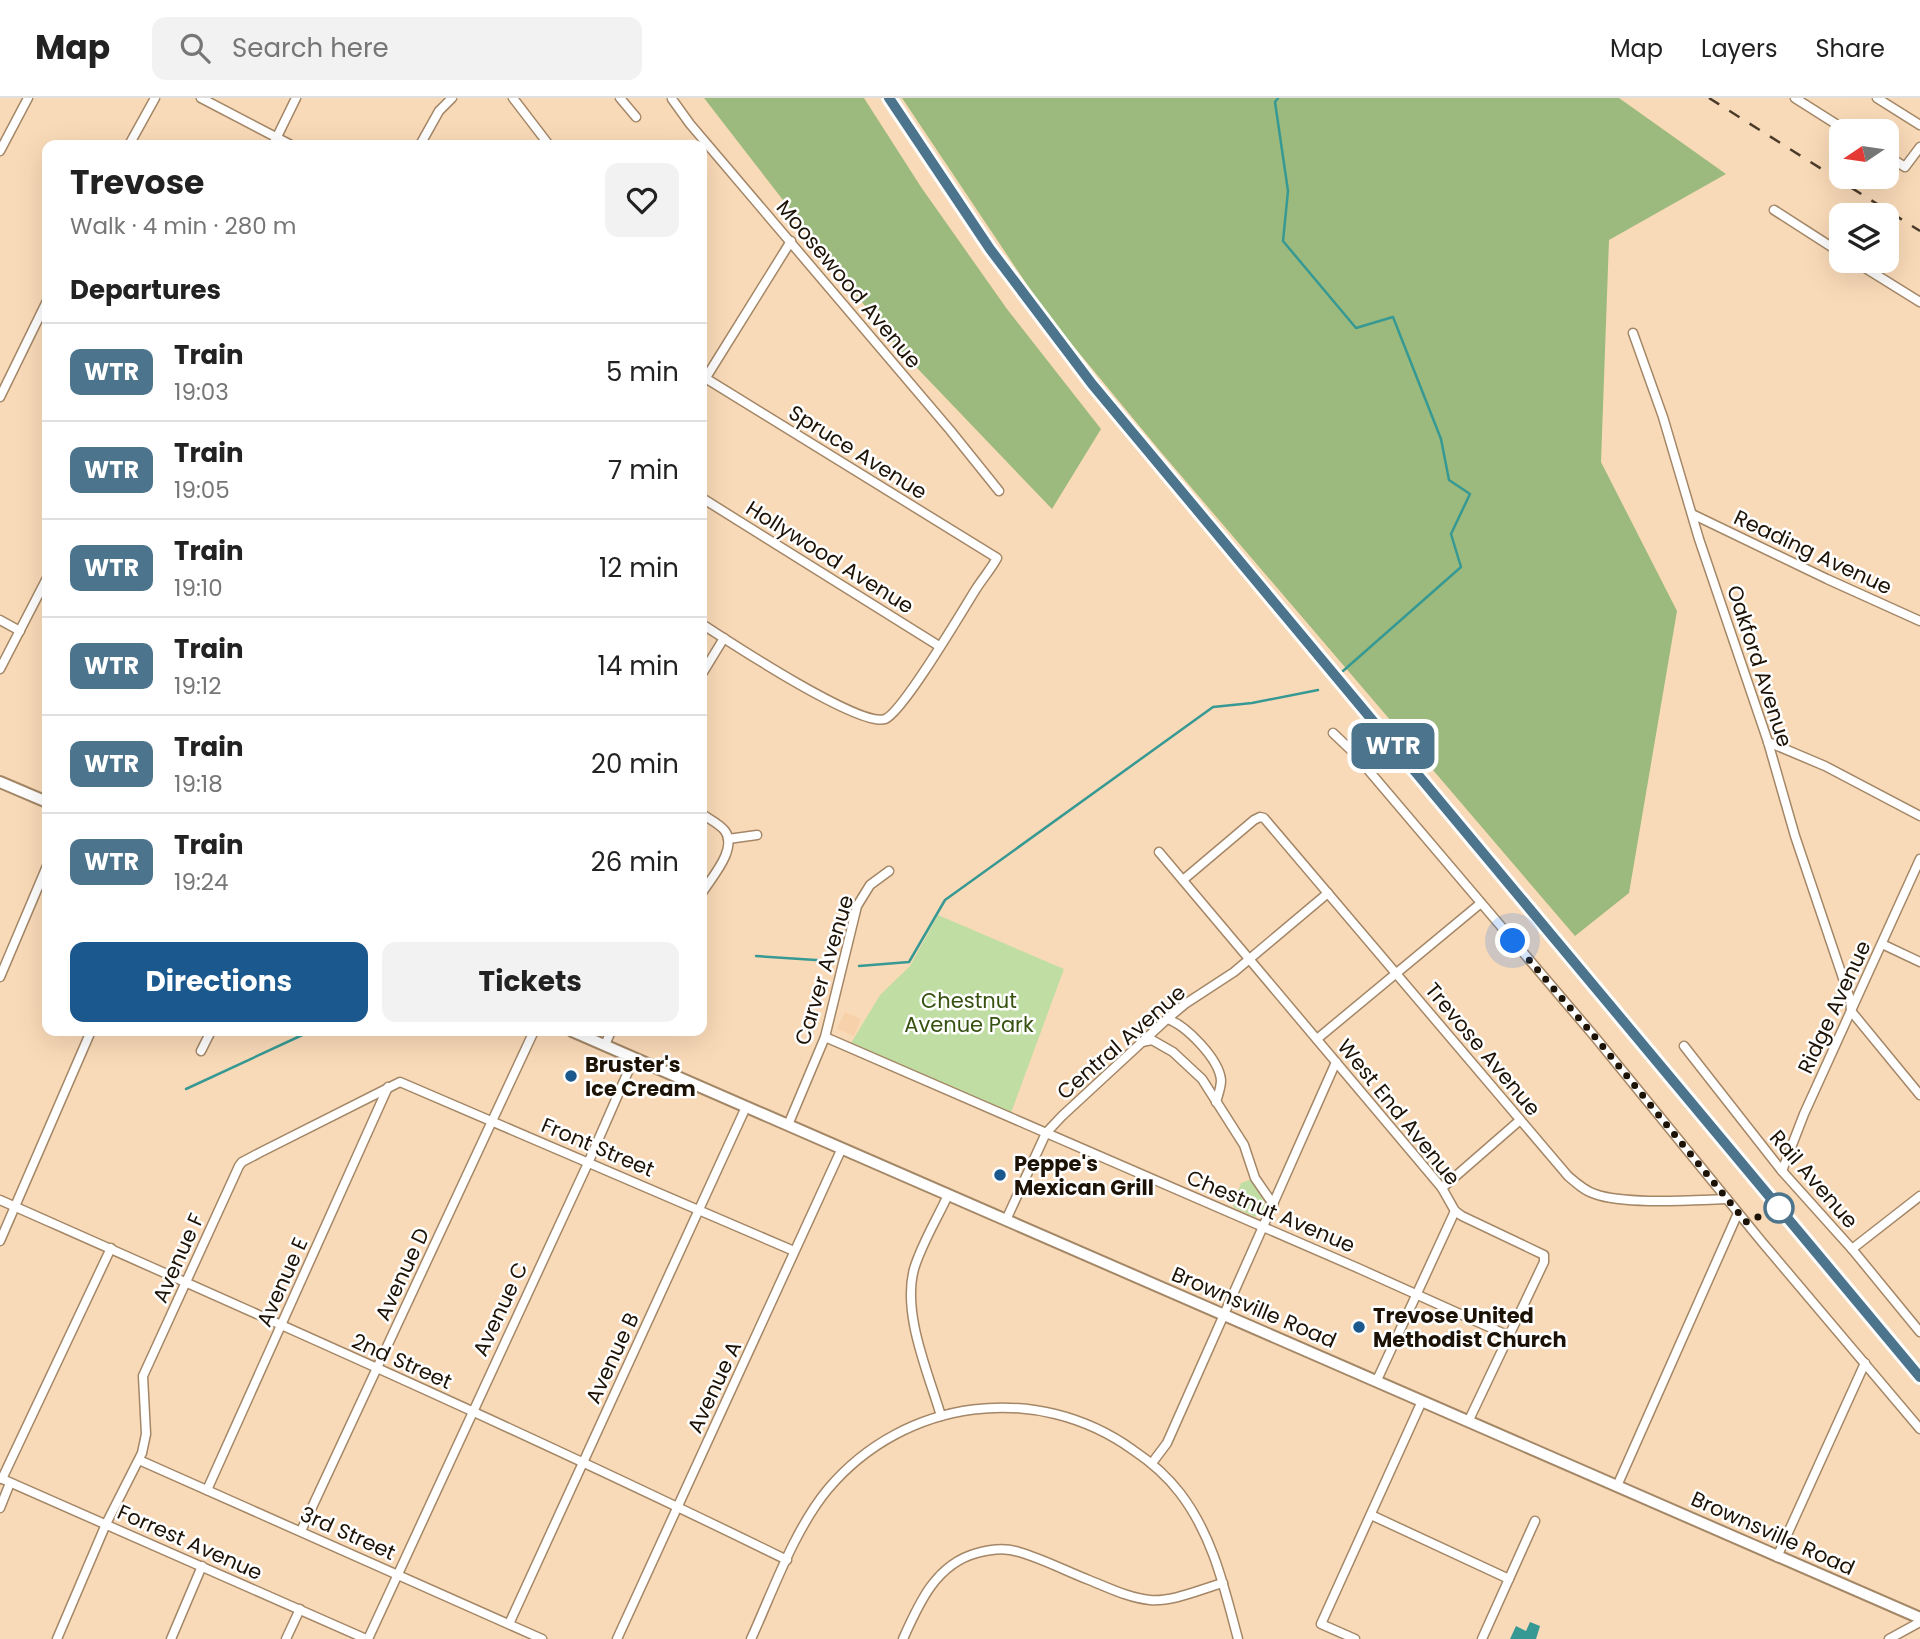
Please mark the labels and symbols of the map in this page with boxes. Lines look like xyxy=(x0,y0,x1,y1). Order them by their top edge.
north arrow xyxy=(1829,119,1899,189)
street label: Moosewood Avenue xyxy=(770,194,928,374)
street label: Spruce Avenue xyxy=(783,398,933,506)
street label: Hollywood Avenue xyxy=(741,494,919,620)
street label: Reading Avenue xyxy=(1729,503,1897,601)
street label: Oakford Avenue xyxy=(1720,581,1800,751)
line badge: WTR xyxy=(1353,723,1433,769)
street label: Carver Avenue xyxy=(787,891,861,1049)
your location xyxy=(1495,923,1530,958)
street label: Ridge Avenue xyxy=(1790,936,1878,1078)
street label: Trevose Avenue xyxy=(1419,976,1547,1122)
street label: Central Avenue xyxy=(1050,978,1192,1106)
park label: Chestnut Avenue Park xyxy=(904,986,1034,1039)
street label: West End Avenue xyxy=(1331,1033,1467,1191)
place label: Bruster's Ice Cream xyxy=(585,1050,696,1103)
marker: Bruster's Ice Cream xyxy=(563,1068,579,1084)
street label: Front Street xyxy=(537,1110,659,1184)
street label: Rail Avenue xyxy=(1763,1124,1865,1234)
place label: Peppe's Mexican Grill xyxy=(1014,1149,1154,1202)
street label: Chestnut Avenue xyxy=(1182,1162,1360,1260)
marker: Peppe's Mexican Grill xyxy=(992,1167,1008,1183)
unlabelled marker xyxy=(1764,1193,1794,1223)
street label: Avenue F xyxy=(145,1209,211,1307)
street label: Avenue D xyxy=(368,1223,436,1325)
street label: Avenue E xyxy=(249,1233,315,1331)
street label: Avenue C xyxy=(466,1257,534,1361)
street label: Brownsville Road xyxy=(1167,1259,1341,1355)
place label: Trevose United Methodist Church xyxy=(1373,1301,1567,1354)
street label: Avenue B xyxy=(578,1308,646,1408)
marker: Trevose United Methodist Church xyxy=(1351,1319,1367,1335)
street label: 2nd Street xyxy=(347,1326,457,1396)
street label: Avenue A xyxy=(680,1336,748,1438)
street label: Brownsville Road xyxy=(1687,1484,1859,1582)
street label: Forrest Avenue xyxy=(113,1497,267,1587)
street label: 3rd Street xyxy=(296,1499,400,1567)

